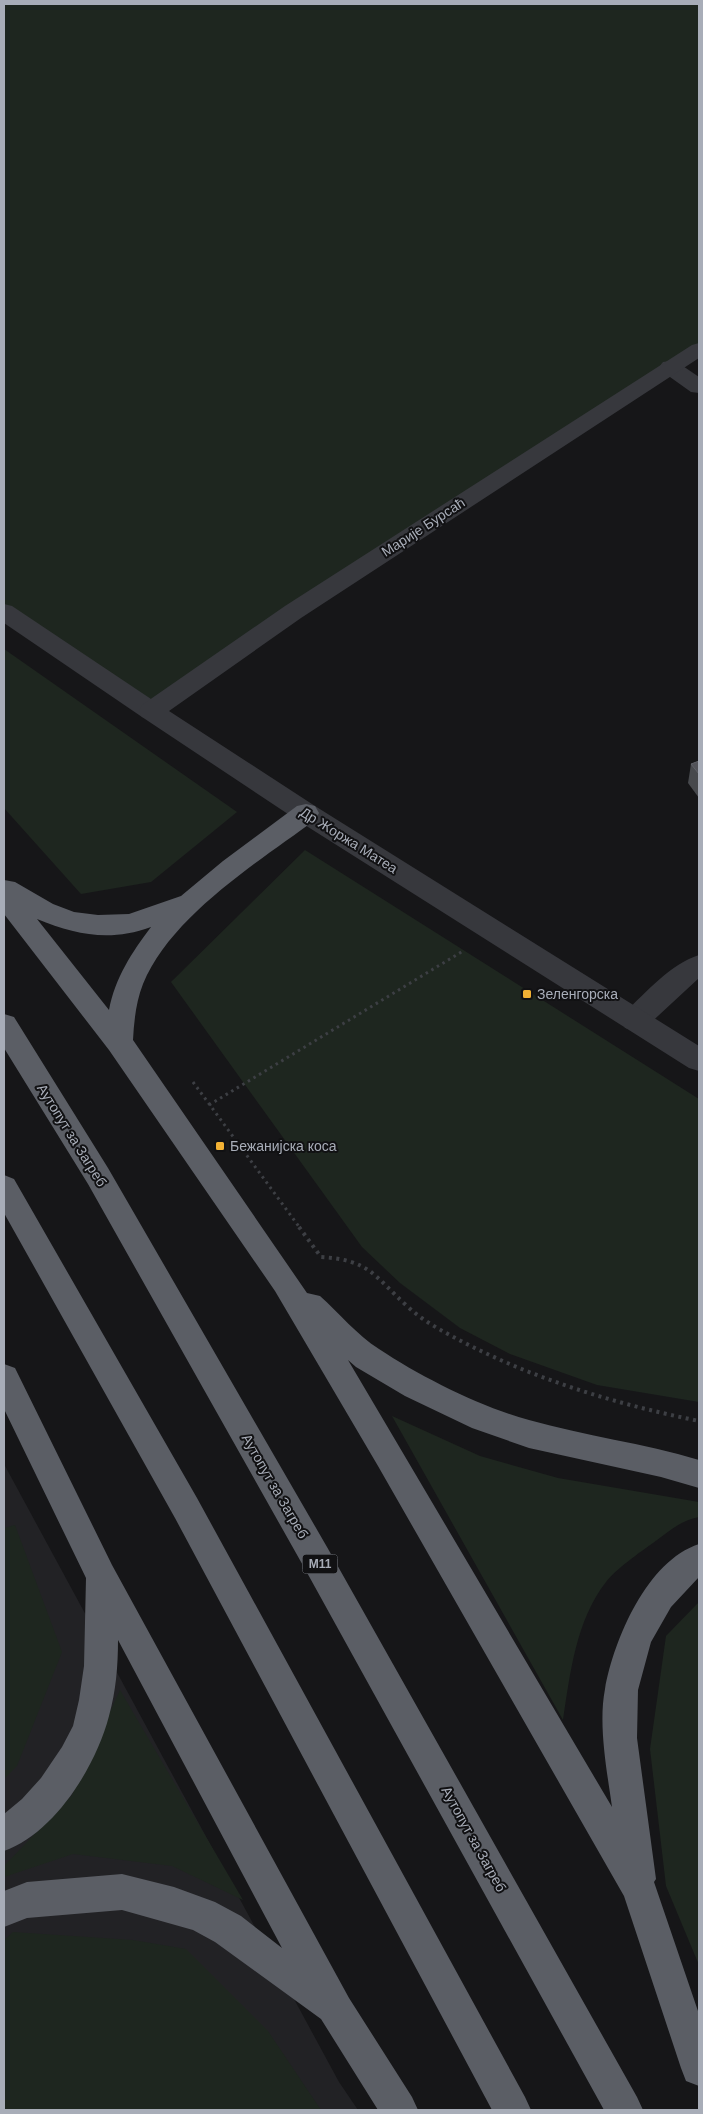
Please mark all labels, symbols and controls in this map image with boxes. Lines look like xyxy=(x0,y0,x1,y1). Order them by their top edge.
street label: Марије Бурсаћ xyxy=(378,494,468,560)
street label: Др Жоржа Матеа xyxy=(297,804,401,876)
place label: Зеленгорска xyxy=(537,986,618,1002)
marker: Зеленгорска xyxy=(521,988,533,1000)
street label: Аутопут за Загреб xyxy=(34,1081,110,1189)
place label: Бежанијска коса xyxy=(230,1138,337,1154)
marker: Бежанијска коса xyxy=(214,1140,226,1152)
street label: Аутопут за Загреб xyxy=(239,1431,311,1541)
road number: M11 xyxy=(302,1555,338,1574)
street label: Аутопут за Загреб xyxy=(438,1784,510,1894)

